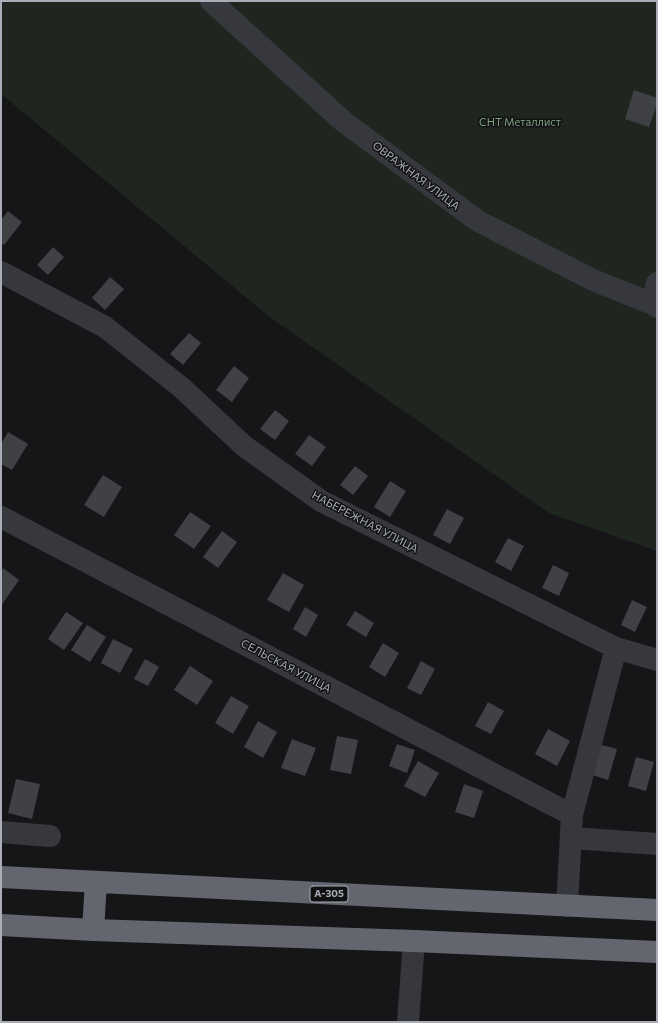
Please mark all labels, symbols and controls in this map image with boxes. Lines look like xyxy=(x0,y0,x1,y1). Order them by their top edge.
park label: СНТ Металлист xyxy=(479,115,561,129)
street label: ОВРАЖНАЯ УЛИЦА xyxy=(370,139,462,213)
street label: НАБЕРЕЖНАЯ УЛИЦА xyxy=(310,488,420,556)
street label: СЕЛЬСКАЯ УЛИЦА xyxy=(239,637,333,695)
road number: А-305 xyxy=(310,886,348,902)

